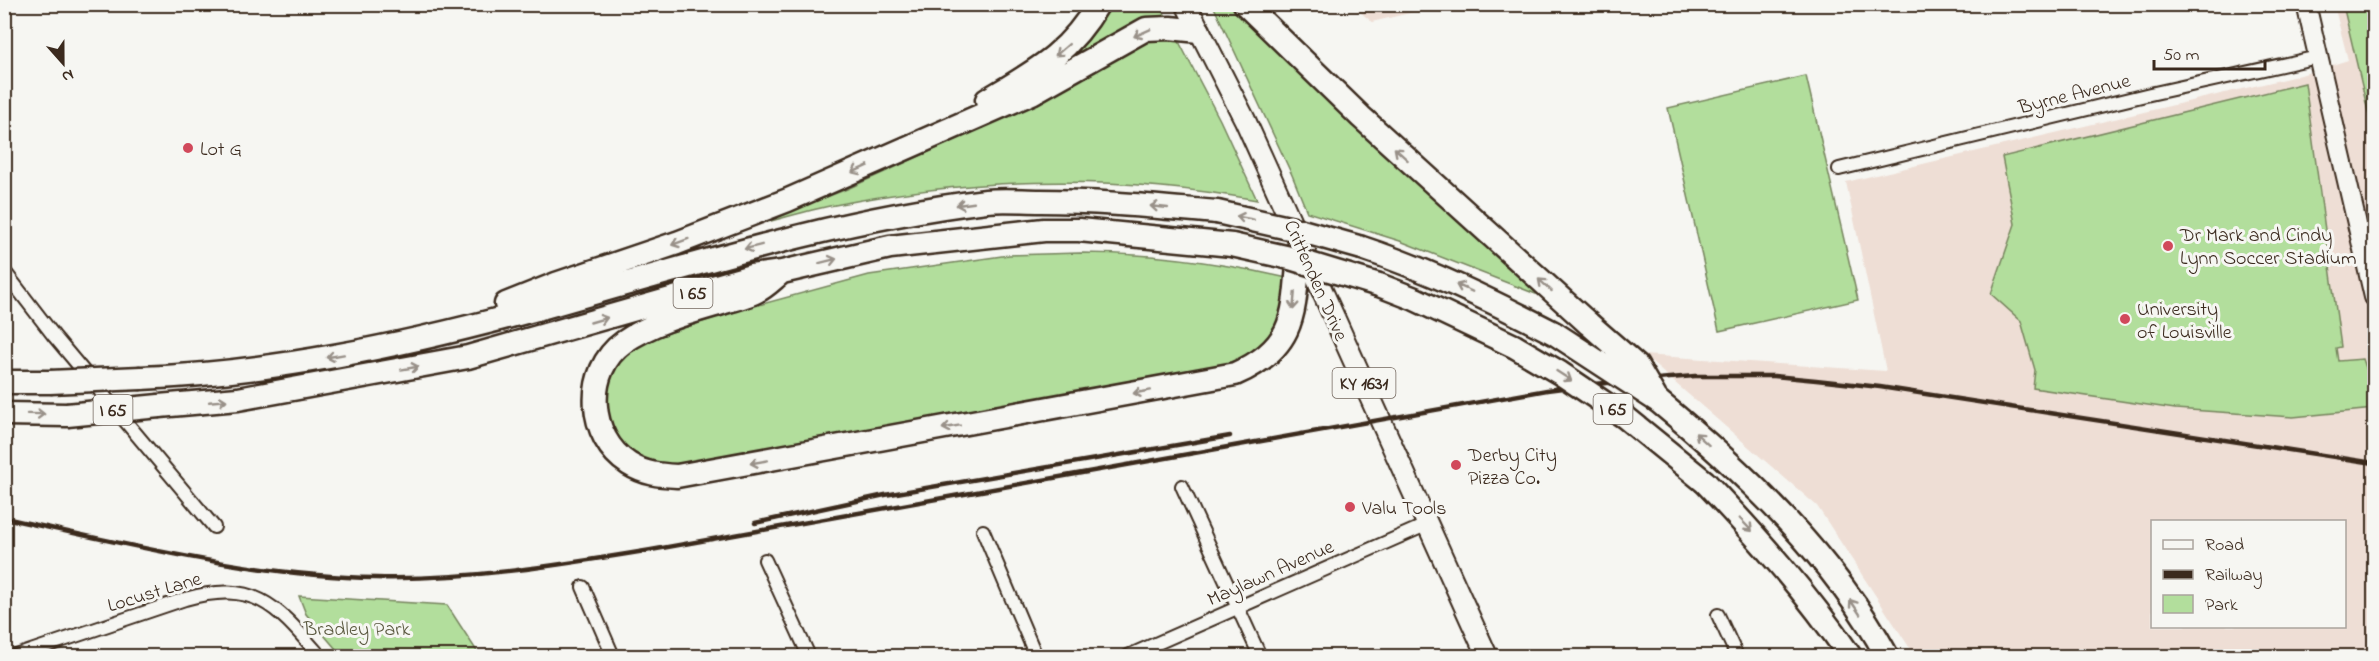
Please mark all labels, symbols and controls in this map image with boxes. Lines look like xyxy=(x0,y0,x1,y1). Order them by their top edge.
one-way arrow xyxy=(1134,28,1152,39)
north arrow xyxy=(33,33,93,93)
scale bar xyxy=(2154,33,2265,71)
one-way arrow xyxy=(1055,43,1071,57)
text: 50 m xyxy=(2163,43,2200,69)
text: N xyxy=(58,62,77,88)
street label: Byrne Avenue xyxy=(2015,68,2134,124)
place label: Lot G xyxy=(200,136,242,165)
marker: Lot G xyxy=(181,141,195,155)
one-way arrow xyxy=(1394,147,1409,161)
one-way arrow xyxy=(852,164,870,175)
one-way arrow xyxy=(955,199,975,210)
one-way arrow xyxy=(1150,201,1170,212)
one-way arrow xyxy=(1236,212,1255,223)
street label: Crittenden Drive xyxy=(1275,216,1354,346)
place label: Dr Mark and Cindy Lynn Soccer Stadium xyxy=(2179,222,2357,274)
one-way arrow xyxy=(671,238,689,249)
marker: Dr Mark and Cindy Lynn Soccer Stadium xyxy=(2161,239,2175,253)
one-way arrow xyxy=(744,242,763,253)
one-way arrow xyxy=(818,255,837,267)
road number: I 65 xyxy=(674,278,712,308)
one-way arrow xyxy=(1538,278,1553,292)
one-way arrow xyxy=(1456,282,1474,294)
one-way arrow xyxy=(1289,290,1300,310)
place label: University of Louisville xyxy=(2137,296,2232,348)
marker: University of Louisville xyxy=(2118,312,2132,326)
one-way arrow xyxy=(589,314,608,325)
one-way arrow xyxy=(325,350,345,361)
one-way arrow xyxy=(399,362,419,373)
road number: KY 1631 xyxy=(1332,368,1396,398)
one-way arrow xyxy=(1555,370,1572,382)
one-way arrow xyxy=(1133,387,1153,398)
road number: I 65 xyxy=(1594,394,1632,424)
road number: I 65 xyxy=(94,395,132,425)
one-way arrow xyxy=(207,395,227,406)
one-way arrow xyxy=(25,408,45,420)
one-way arrow xyxy=(941,422,961,433)
one-way arrow xyxy=(1695,432,1710,446)
place label: Derby City Pizza Co. xyxy=(1467,442,1557,494)
one-way arrow xyxy=(749,456,769,467)
marker: Derby City Pizza Co. xyxy=(1449,458,1463,472)
place label: Valu Tools xyxy=(1361,495,1446,524)
marker: Valu Tools xyxy=(1343,500,1357,514)
one-way arrow xyxy=(1738,517,1753,532)
legend xyxy=(2151,520,2346,628)
street label: Maylawn Avenue xyxy=(1203,533,1339,615)
text: Road xyxy=(2205,533,2244,559)
text: Railway xyxy=(2205,563,2262,589)
street label: Locust Lane xyxy=(104,565,205,621)
text: Park xyxy=(2205,593,2238,619)
one-way arrow xyxy=(1849,600,1861,616)
park label: Bradley Park xyxy=(303,616,410,645)

